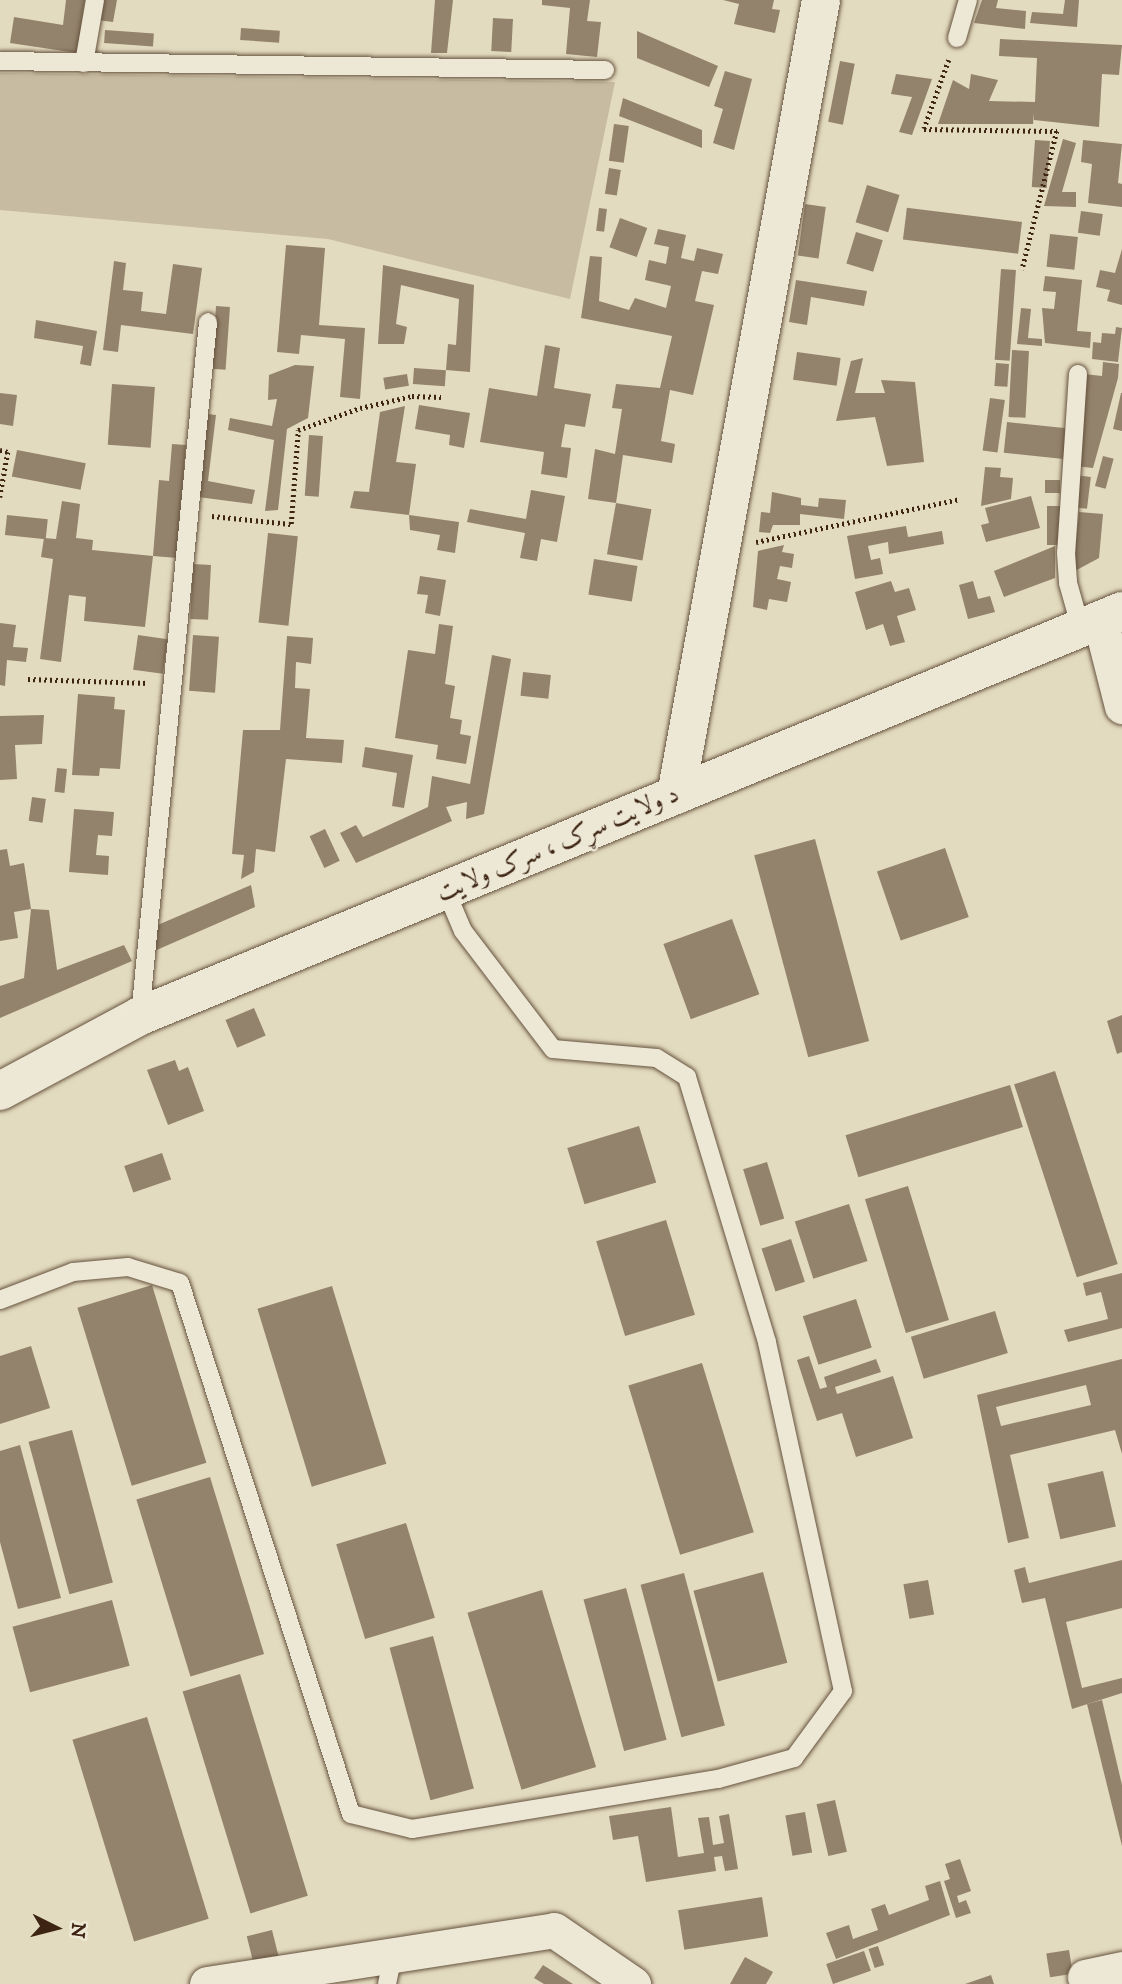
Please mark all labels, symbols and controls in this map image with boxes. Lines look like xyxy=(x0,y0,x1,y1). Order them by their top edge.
street label: د ولایت سړک ، سرک ولایت xyxy=(432,779,684,909)
north arrow xyxy=(21,1893,91,1963)
text: N xyxy=(65,1921,90,1939)

